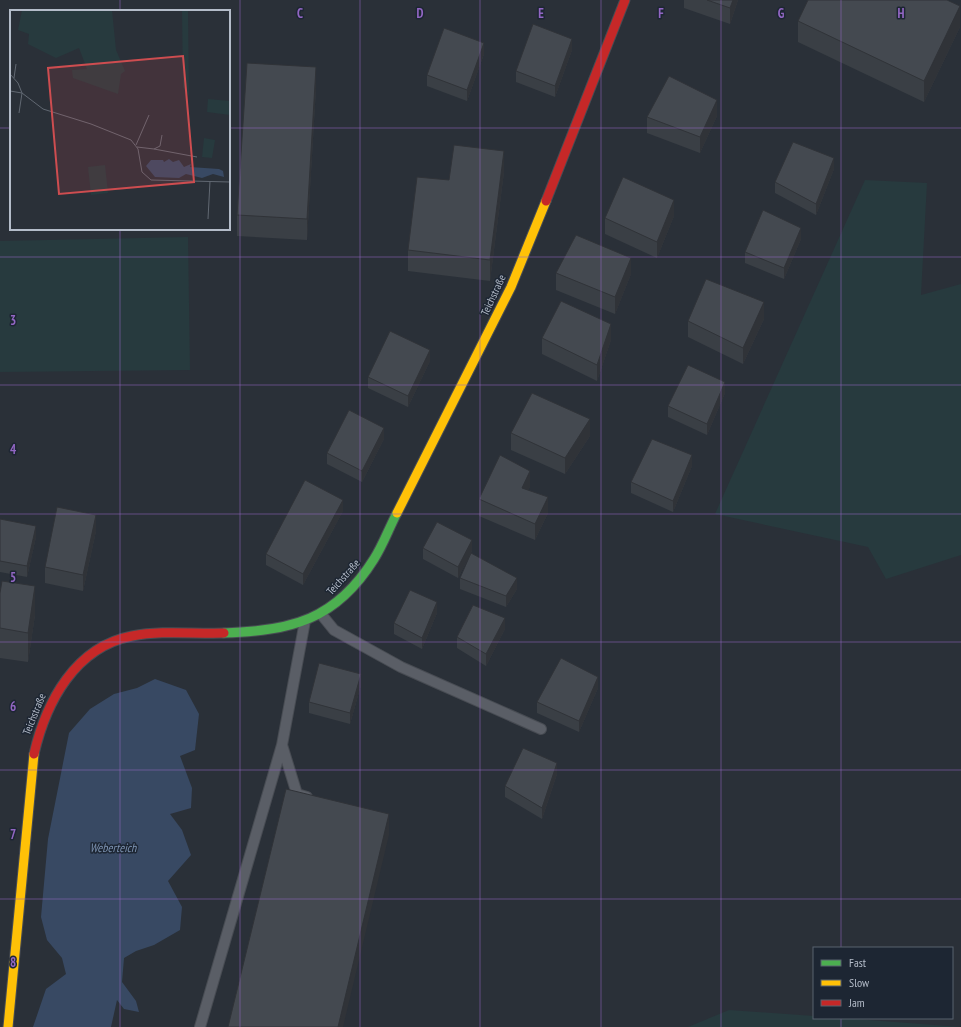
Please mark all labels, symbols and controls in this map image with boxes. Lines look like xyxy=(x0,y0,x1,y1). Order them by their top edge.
text: C xyxy=(297,5,303,22)
text: D xyxy=(417,5,424,22)
text: E xyxy=(538,5,544,22)
text: F xyxy=(658,5,664,22)
text: G xyxy=(778,5,785,22)
text: H xyxy=(898,5,905,22)
inset map xyxy=(10,10,230,230)
street label: Teichstraße xyxy=(477,272,509,318)
text: 3 xyxy=(10,312,16,329)
text: 4 xyxy=(10,441,17,458)
street label: Teichstraße xyxy=(323,556,363,598)
text: 5 xyxy=(10,569,16,586)
street label: Teichstraße xyxy=(19,691,49,737)
text: 6 xyxy=(10,698,16,715)
text: 7 xyxy=(10,826,16,843)
water label: Weberteich xyxy=(90,840,137,855)
legend xyxy=(813,947,953,1019)
text: 8 xyxy=(10,954,16,971)
text: Fast xyxy=(849,955,867,970)
text: Slow xyxy=(849,975,870,990)
text: Jam xyxy=(848,995,865,1010)

